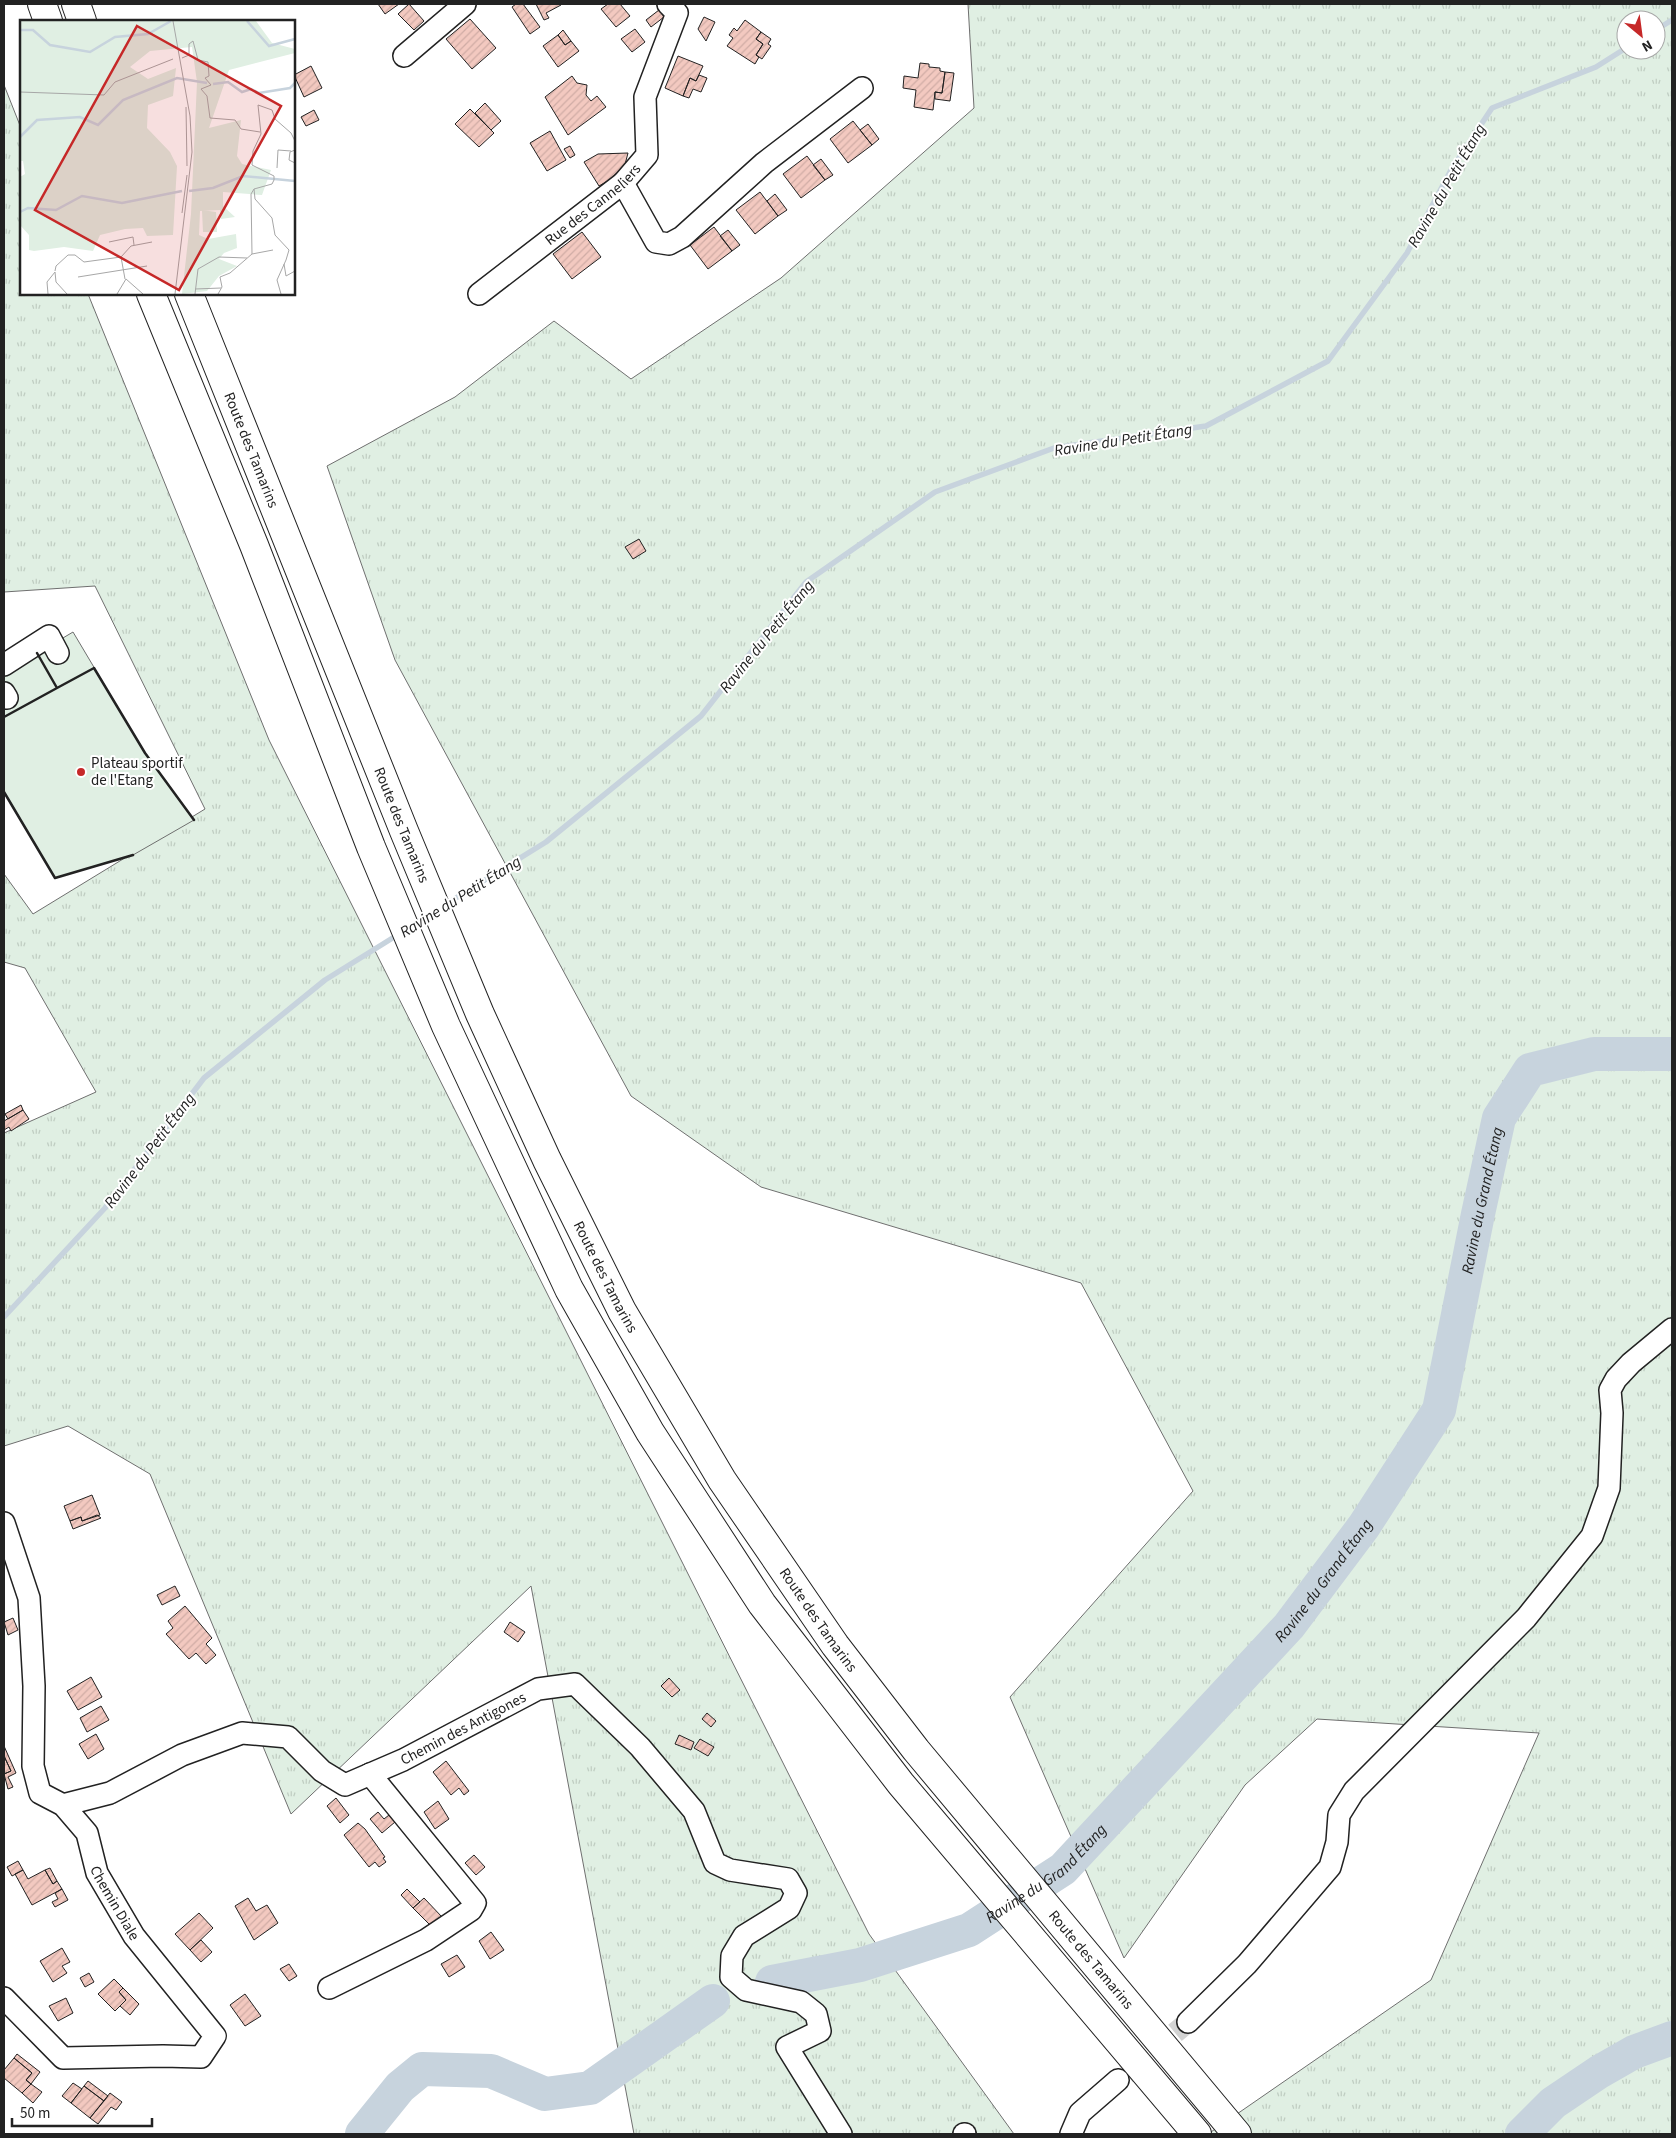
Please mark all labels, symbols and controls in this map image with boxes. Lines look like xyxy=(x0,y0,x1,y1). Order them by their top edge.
north arrow xyxy=(1616,10,1666,60)
inset map xyxy=(20,20,295,295)
text: N xyxy=(1638,34,1656,56)
water label: Ravine du Petit Étang xyxy=(1402,120,1491,251)
street label: Rue des Canneliers xyxy=(541,159,646,250)
street label: Route des Tamarins xyxy=(218,389,284,511)
water label: Ravine du Petit Étang xyxy=(1053,418,1194,462)
water label: Ravine du Petit Étang xyxy=(714,576,819,698)
place label: Plateau sportif de l'Etang xyxy=(91,753,183,791)
street label: Route des Tamarins xyxy=(369,764,434,886)
marker: Plateau sportif de l'Etang xyxy=(75,766,87,778)
water label: Ravine du Petit Étang xyxy=(396,851,525,943)
water label: Ravine du Petit Étang xyxy=(99,1088,201,1213)
water label: Ravine du Grand Étang xyxy=(1456,1125,1509,1276)
street label: Route des Tamarins xyxy=(568,1218,643,1337)
water label: Ravine du Grand Étang xyxy=(1270,1515,1378,1647)
street label: Route des Tamarins xyxy=(774,1564,862,1677)
street label: Chemin des Antigones xyxy=(397,1687,530,1771)
water label: Ravine du Grand Étang xyxy=(981,1819,1112,1929)
street label: Chemin Diale xyxy=(85,1864,144,1945)
street label: Route des Tamarins xyxy=(1043,1906,1138,2014)
scale bar xyxy=(12,2096,152,2128)
text: 50 m xyxy=(20,2103,50,2124)

